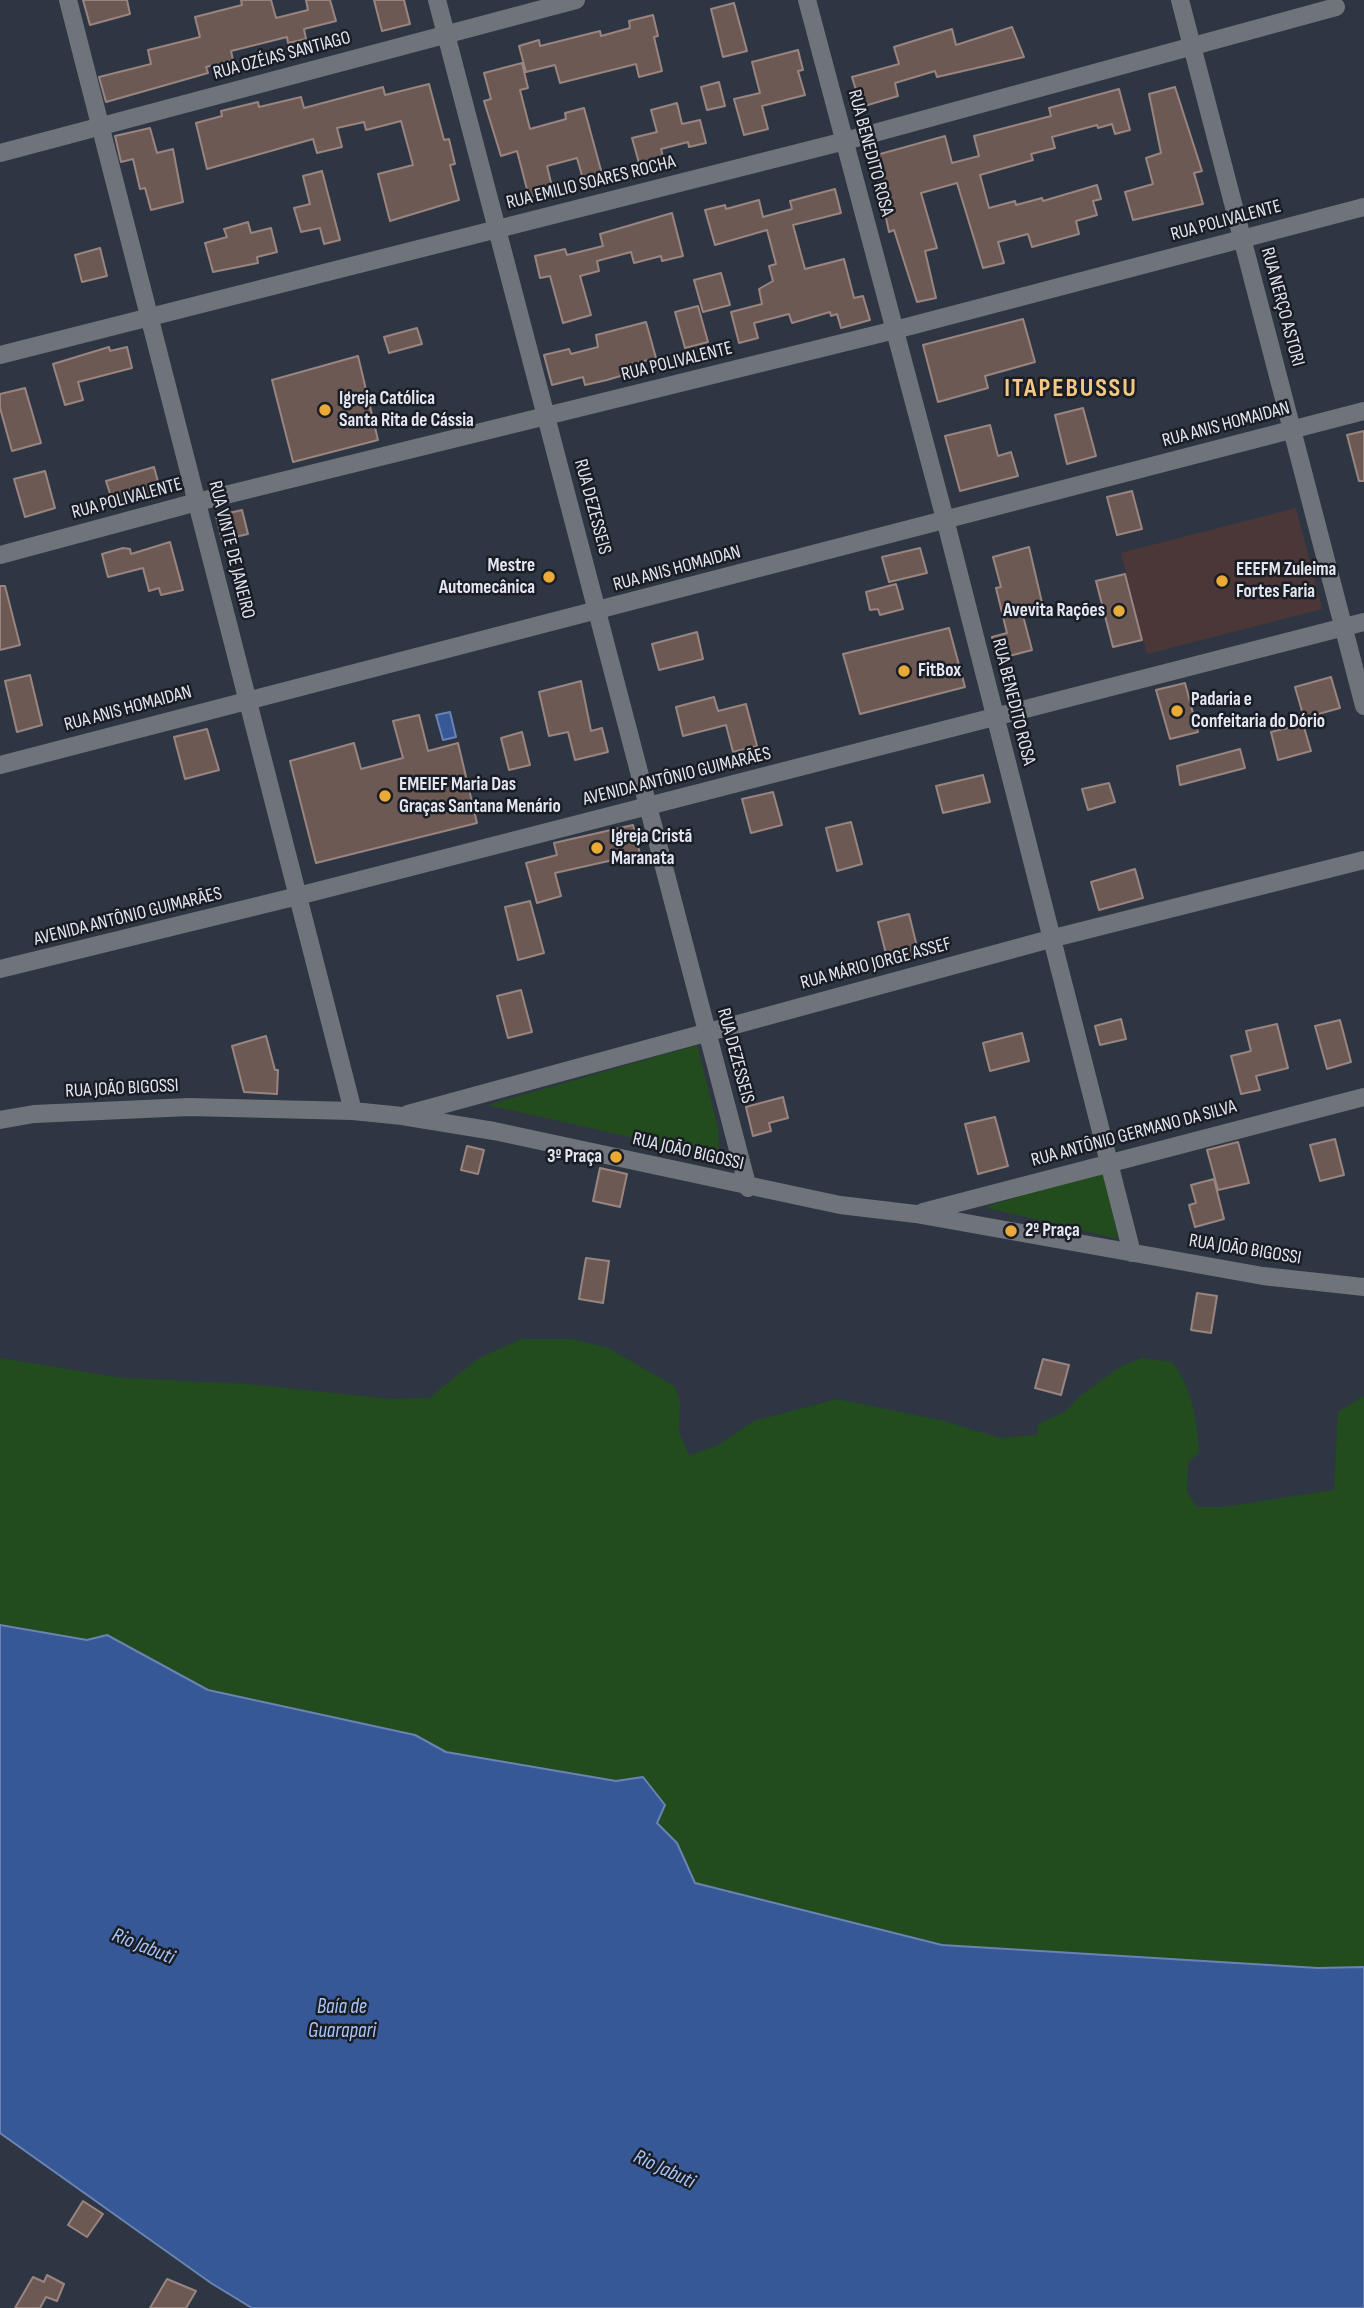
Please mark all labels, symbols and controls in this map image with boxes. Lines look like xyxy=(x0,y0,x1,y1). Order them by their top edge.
street label: RUA OZÉIAS SANTIAGO xyxy=(211,27,353,85)
street label: RUA BENEDITO ROSA xyxy=(842,87,898,219)
street label: RUA EMILIO SOARES ROCHA xyxy=(504,151,678,215)
street label: RUA POLIVALENTE xyxy=(1168,195,1284,247)
street label: RUA NERÇO ASTORI xyxy=(1255,245,1309,369)
street label: RUA POLIVALENTE xyxy=(619,337,735,387)
district label: ITAPEBUSSU xyxy=(1005,373,1137,405)
place label: Igreja Católica Santa Rita de Cássia xyxy=(339,388,474,432)
street label: RUA ANIS HOMAIDAN xyxy=(1160,397,1292,453)
marker: Igreja Católica Santa Rita de Cássia xyxy=(317,402,333,418)
street label: RUA DEZESSEIS xyxy=(568,457,616,557)
street label: RUA POLIVALENTE xyxy=(69,473,185,525)
street label: RUA VINTE DE JANEIRO xyxy=(203,479,259,621)
street label: RUA ANIS HOMAIDAN xyxy=(611,541,743,597)
place label: Mestre Automecânica xyxy=(439,555,535,599)
place label: EEEFM Zuleima Fortes Faria xyxy=(1236,559,1336,603)
marker: Mestre Automecânica xyxy=(541,569,557,585)
marker: EEEFM Zuleima Fortes Faria xyxy=(1214,573,1230,589)
place label: Avevita Rações xyxy=(1003,600,1105,622)
marker: Avevita Rações xyxy=(1111,603,1127,619)
street label: RUA BENEDITO ROSA xyxy=(986,636,1040,768)
place label: FitBox xyxy=(918,660,961,682)
marker: FitBox xyxy=(896,663,912,679)
street label: RUA ANIS HOMAIDAN xyxy=(62,681,194,737)
place label: Padaria e Confeitaria do Dório xyxy=(1191,689,1325,733)
marker: Padaria e Confeitaria do Dório xyxy=(1169,703,1185,719)
street label: AVENIDA ANTÔNIO GUIMARÃES xyxy=(581,743,773,811)
place label: EMEIEF Maria Das Graças Santana Menário xyxy=(399,774,561,818)
marker: EMEIEF Maria Das Graças Santana Menário xyxy=(377,788,393,804)
place label: Igreja Cristã Maranata xyxy=(611,826,692,870)
marker: Igreja Cristã Maranata xyxy=(589,840,605,856)
street label: AVENIDA ANTÔNIO GUIMARÃES xyxy=(32,883,224,951)
street label: RUA MÁRIO JORGE ASSEF xyxy=(798,933,954,995)
street label: RUA DEZESSEIS xyxy=(711,1006,759,1106)
street label: RUA JOÃO BIGOSSI xyxy=(65,1075,179,1103)
street label: RUA ANTÔNIO GERMANO DA SILVA xyxy=(1029,1096,1239,1172)
street label: RUA JOÃO BIGOSSI xyxy=(630,1128,746,1176)
place label: 3º Praça xyxy=(547,1146,602,1168)
marker: 3º Praça xyxy=(608,1149,624,1165)
place label: 2º Praça xyxy=(1025,1220,1080,1242)
marker: 2º Praça xyxy=(1003,1223,1019,1239)
street label: RUA JOÃO BIGOSSI xyxy=(1187,1230,1303,1270)
water label: Rio Jabuti xyxy=(108,1923,178,1971)
water label: Baía de Guarapari xyxy=(308,1995,376,2045)
water label: Rio Jabuti xyxy=(629,2145,699,2195)

